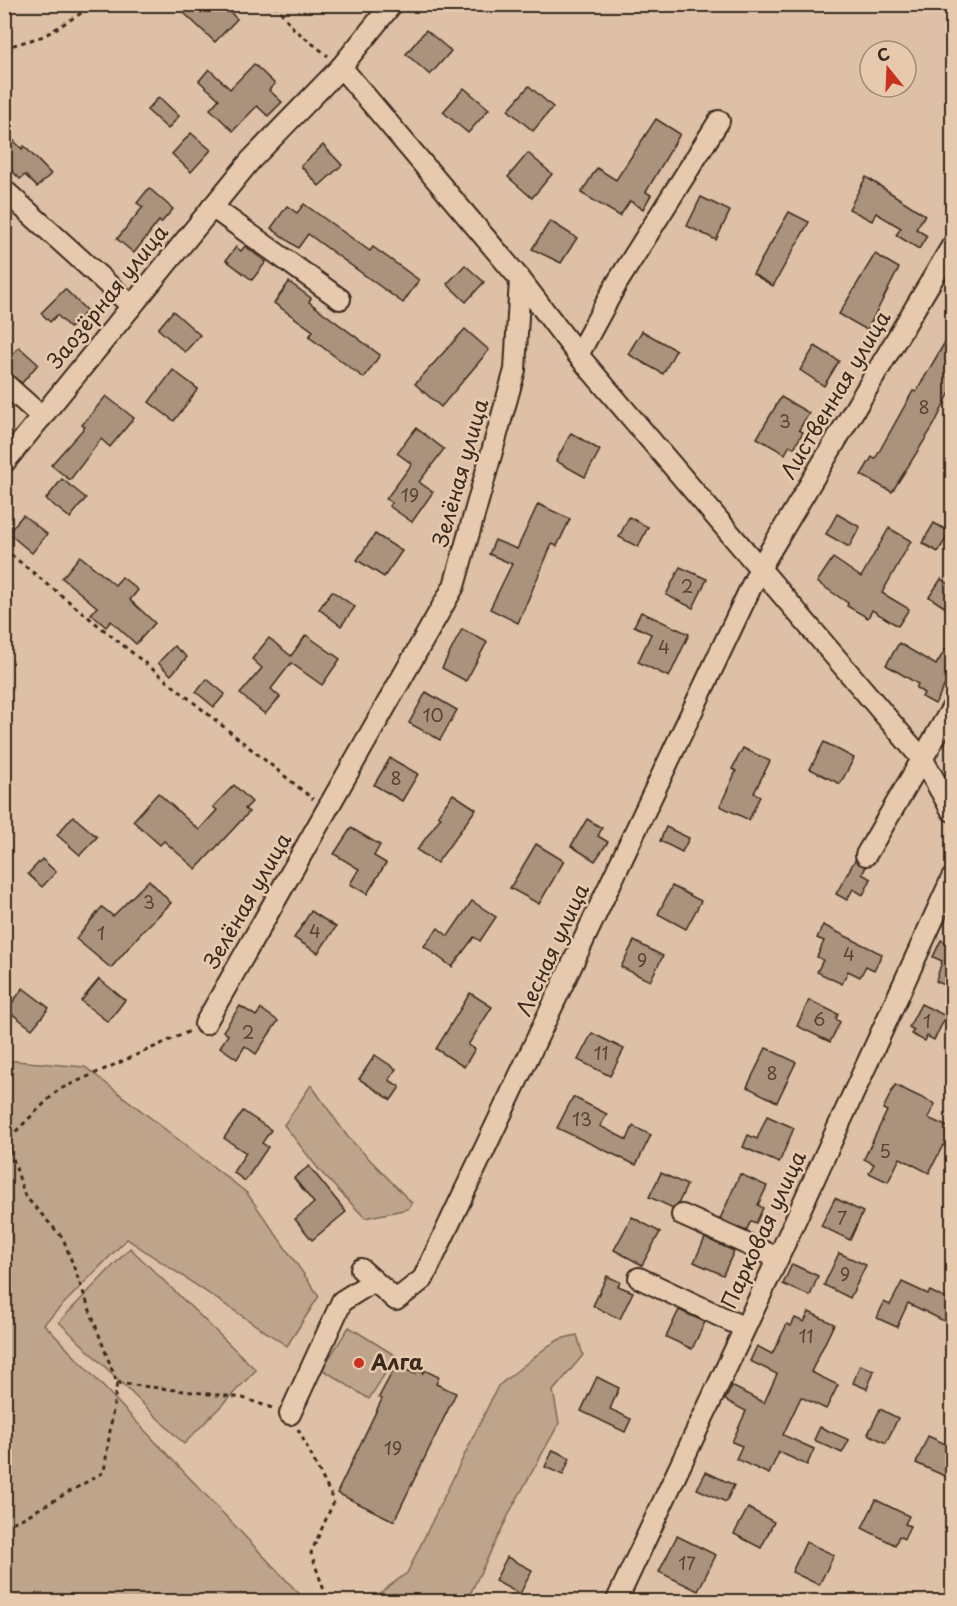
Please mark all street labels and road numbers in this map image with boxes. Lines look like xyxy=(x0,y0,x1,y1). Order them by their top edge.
street label: Заозёрная улица xyxy=(38,216,175,375)
street label: Лиственная улица xyxy=(771,303,898,484)
street label: Зелёная улица xyxy=(423,394,496,550)
street label: Зелёная улица xyxy=(194,825,299,974)
street label: Лесная улица xyxy=(507,877,596,1021)
street label: Парковая улица xyxy=(712,1144,813,1313)

